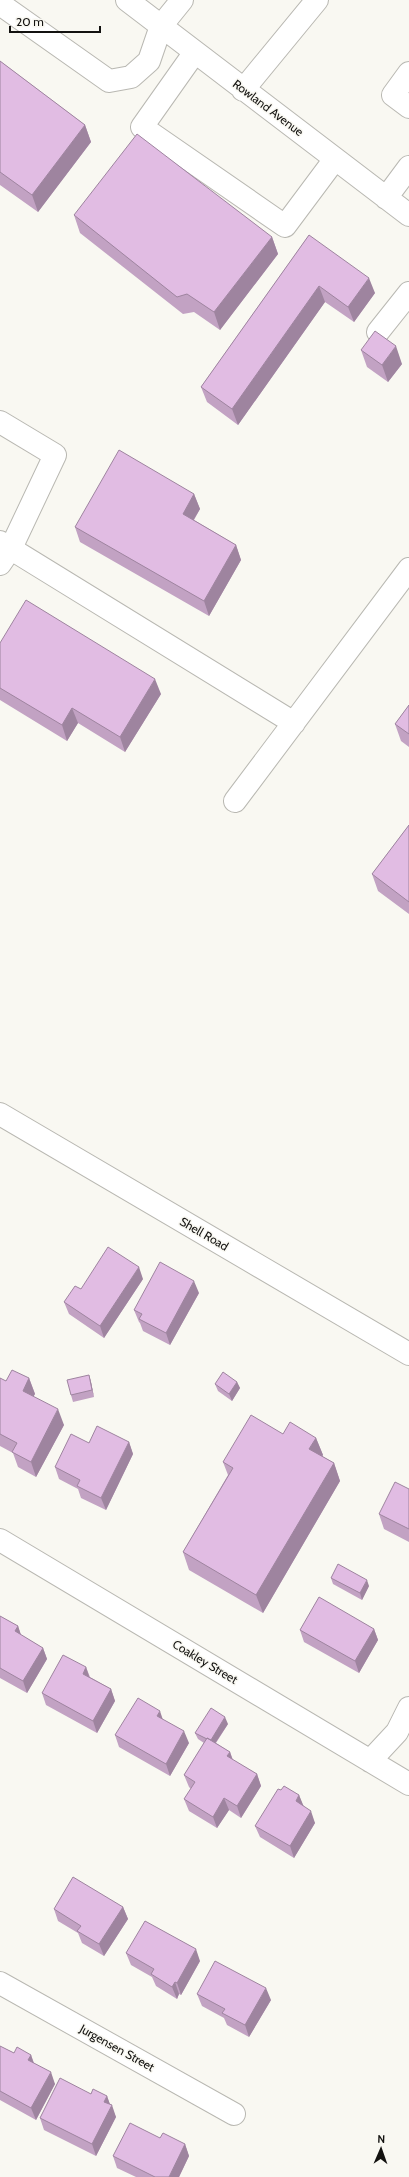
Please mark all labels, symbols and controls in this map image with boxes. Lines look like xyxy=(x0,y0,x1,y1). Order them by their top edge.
scale bar xyxy=(10,8,100,34)
text: 20 m xyxy=(16,14,44,29)
street label: Rowland Avenue xyxy=(230,76,307,139)
street label: Shell Road xyxy=(177,1214,231,1254)
street label: Coakley Street xyxy=(170,1636,241,1687)
street label: Jurgensen Street xyxy=(76,2020,157,2074)
north arrow xyxy=(361,2129,401,2169)
text: N xyxy=(377,2132,385,2146)

